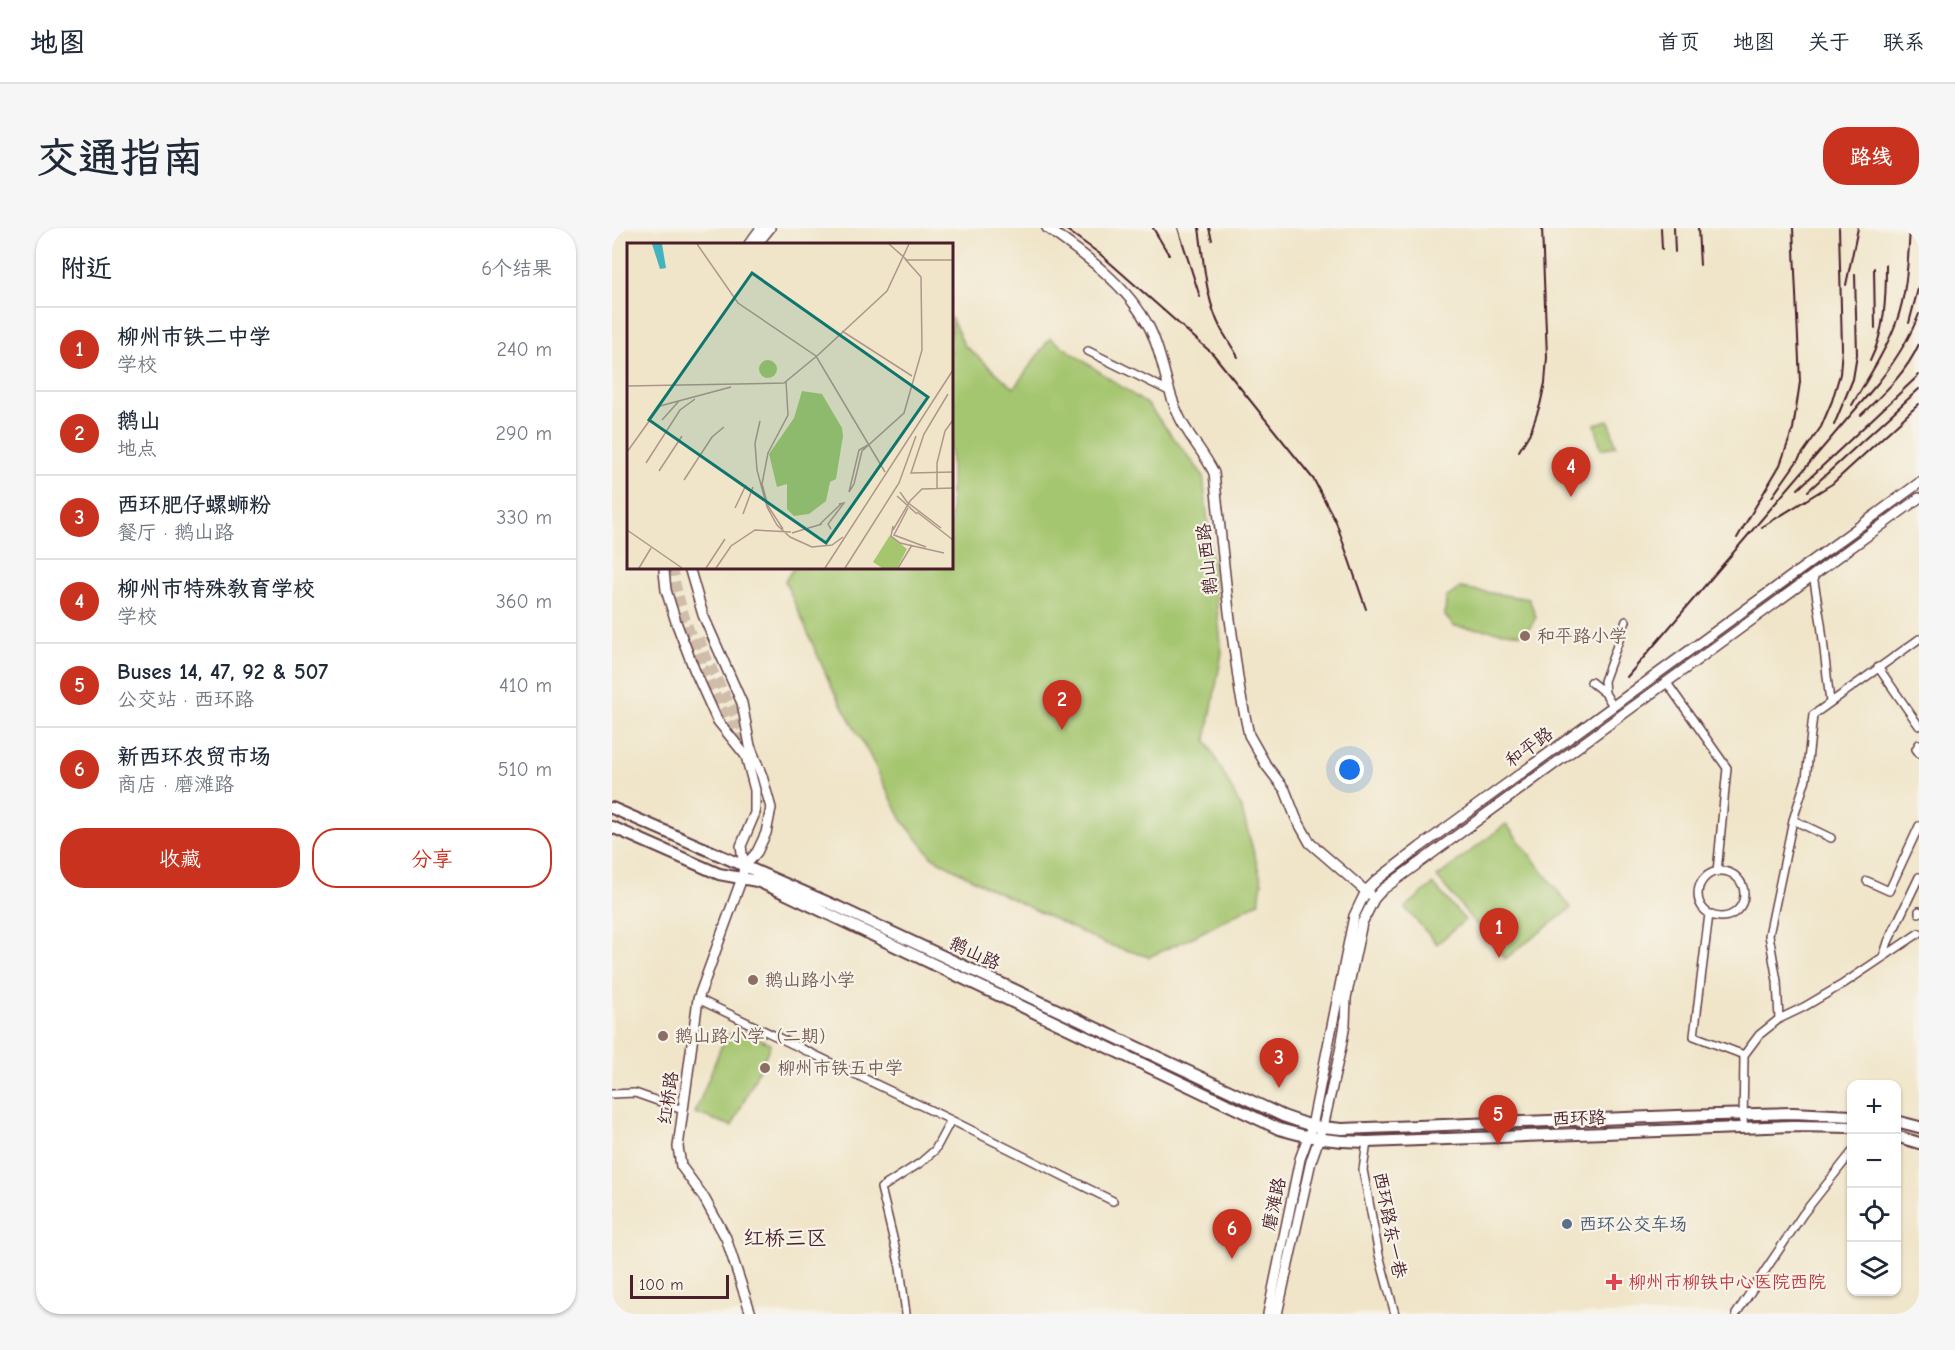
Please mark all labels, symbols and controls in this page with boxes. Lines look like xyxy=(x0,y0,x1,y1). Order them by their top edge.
text: 地图 xyxy=(30,27,86,59)
text: 首页 xyxy=(1658,30,1700,54)
text: 地图 xyxy=(1733,30,1775,54)
text: 关于 xyxy=(1808,30,1850,54)
text: 联系 xyxy=(1883,30,1925,54)
button: 路线 xyxy=(1823,127,1919,185)
text: 交通指南 xyxy=(36,134,204,183)
inset map xyxy=(627,243,952,568)
text: 附近 xyxy=(60,254,112,284)
text: 6个结果 xyxy=(481,257,552,280)
text: 柳州市铁二中学 xyxy=(117,324,271,350)
text: 1 xyxy=(76,338,83,361)
text: 240 m xyxy=(497,338,552,361)
text: 学校 xyxy=(117,353,157,376)
text: 鹅山 xyxy=(117,408,161,434)
text: 2 xyxy=(75,422,84,445)
text: 290 m xyxy=(496,422,552,445)
text: 地点 xyxy=(117,437,157,460)
pin: 4 xyxy=(1552,448,1590,497)
text: 西环肥仔螺蛳粉 xyxy=(117,492,271,518)
text: 3 xyxy=(75,506,84,529)
text: 330 m xyxy=(496,506,552,529)
text: 餐厅 · 鹅山路 xyxy=(117,521,234,544)
street label: 鹅山西路 xyxy=(1193,522,1222,596)
text: 柳州市特殊教育学校 xyxy=(117,576,315,602)
text: 4 xyxy=(75,590,84,613)
text: 360 m xyxy=(496,590,552,613)
text: 学校 xyxy=(117,605,157,628)
place label: 和平路小学 xyxy=(1537,626,1627,647)
marker: 和平路小学 xyxy=(1518,629,1532,643)
text: Buses 14, 47, 92 & 507 xyxy=(117,659,328,685)
text: 5 xyxy=(74,674,85,697)
text: 410 m xyxy=(499,674,552,697)
pin: 2 xyxy=(1042,680,1082,730)
text: 公交站 · 西环路 xyxy=(117,688,254,711)
street label: 和平路 xyxy=(1501,723,1557,772)
text: 新西环农贸市场 xyxy=(117,744,271,770)
your location xyxy=(1335,755,1364,784)
text: 6 xyxy=(74,758,85,781)
text: 510 m xyxy=(498,758,552,781)
text: 商店 · 磨滩路 xyxy=(117,773,234,796)
button: 收藏 xyxy=(60,828,300,888)
button: 分享 xyxy=(312,828,552,888)
pin: 1 xyxy=(1480,908,1518,958)
street label: 鹅山路 xyxy=(946,933,1004,974)
place label: 鹅山路小学 xyxy=(765,970,855,991)
marker: 鹅山路小学 xyxy=(746,973,760,987)
place label: 鹅山路小学（二期） xyxy=(675,1026,837,1047)
marker: 鹅山路小学（二期） xyxy=(656,1029,670,1043)
pin: 3 xyxy=(1260,1038,1298,1088)
place label: 柳州市铁五中学 xyxy=(777,1058,903,1079)
marker: 柳州市铁五中学 xyxy=(758,1061,772,1075)
street label: 红桥路 xyxy=(654,1070,683,1126)
map controls xyxy=(1847,1080,1901,1296)
button: + xyxy=(1847,1080,1901,1134)
pin: 5 xyxy=(1478,1096,1518,1145)
street label: 西环路 xyxy=(1552,1107,1606,1130)
button: − xyxy=(1847,1134,1901,1188)
street label: 西环路东一巷 xyxy=(1369,1170,1410,1280)
street label: 磨滩路 xyxy=(1259,1176,1290,1233)
button: locate xyxy=(1847,1188,1901,1242)
pin: 6 xyxy=(1212,1210,1252,1259)
place label: 西环公交车场 xyxy=(1579,1214,1687,1235)
marker: 西环公交车场 xyxy=(1560,1217,1574,1231)
district label: 红桥三区 xyxy=(743,1226,827,1250)
button: layers xyxy=(1847,1242,1901,1296)
scale bar xyxy=(630,1272,729,1300)
place label: 柳州市柳铁中心医院西院 xyxy=(1628,1272,1826,1293)
marker: 柳州市柳铁中心医院西院 xyxy=(1605,1273,1623,1291)
text: 100 m xyxy=(639,1276,683,1294)

